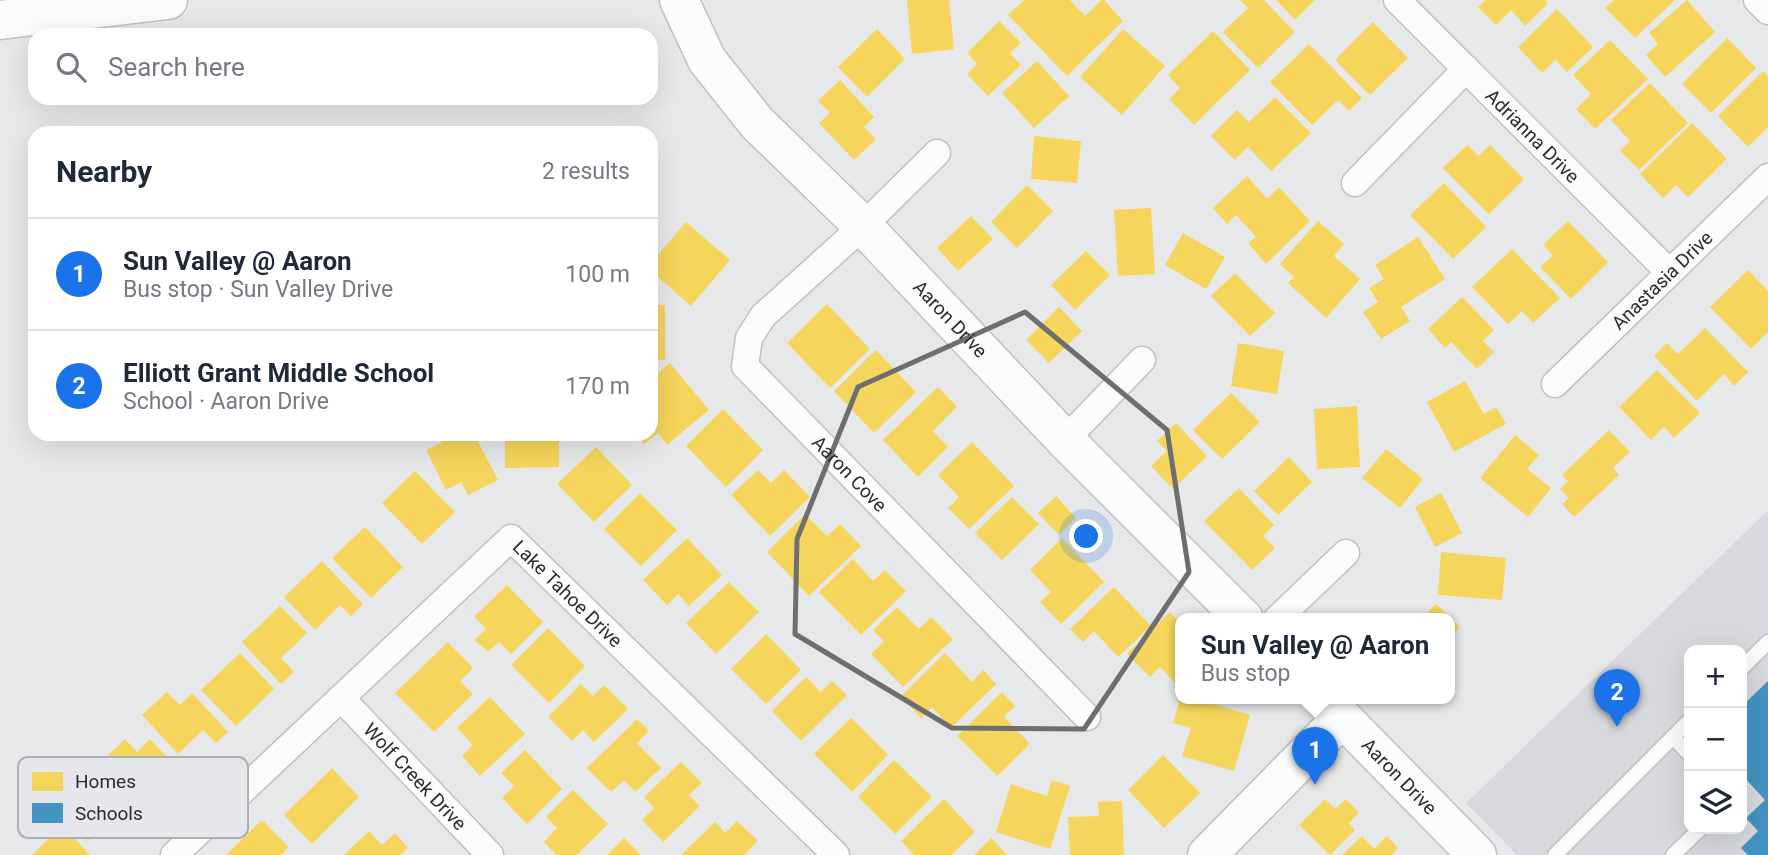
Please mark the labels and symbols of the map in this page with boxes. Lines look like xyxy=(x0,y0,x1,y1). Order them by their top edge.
street label: Adrianna Drive xyxy=(1481,84,1584,187)
street label: Anastasia Drive xyxy=(1607,226,1717,334)
street label: Aaron Drive xyxy=(909,275,992,362)
street label: Aaron Cove xyxy=(808,431,892,516)
your location xyxy=(1069,519,1103,553)
street label: Lake Tahoe Drive xyxy=(508,535,627,652)
pin: 2 xyxy=(1594,669,1640,727)
street label: Wolf Creek Drive xyxy=(359,718,472,835)
pin: 1 xyxy=(1292,727,1338,785)
street label: Aaron Drive xyxy=(1357,733,1442,819)
legend xyxy=(18,757,248,838)
text: Homes xyxy=(75,770,136,793)
text: Schools xyxy=(75,802,143,825)

